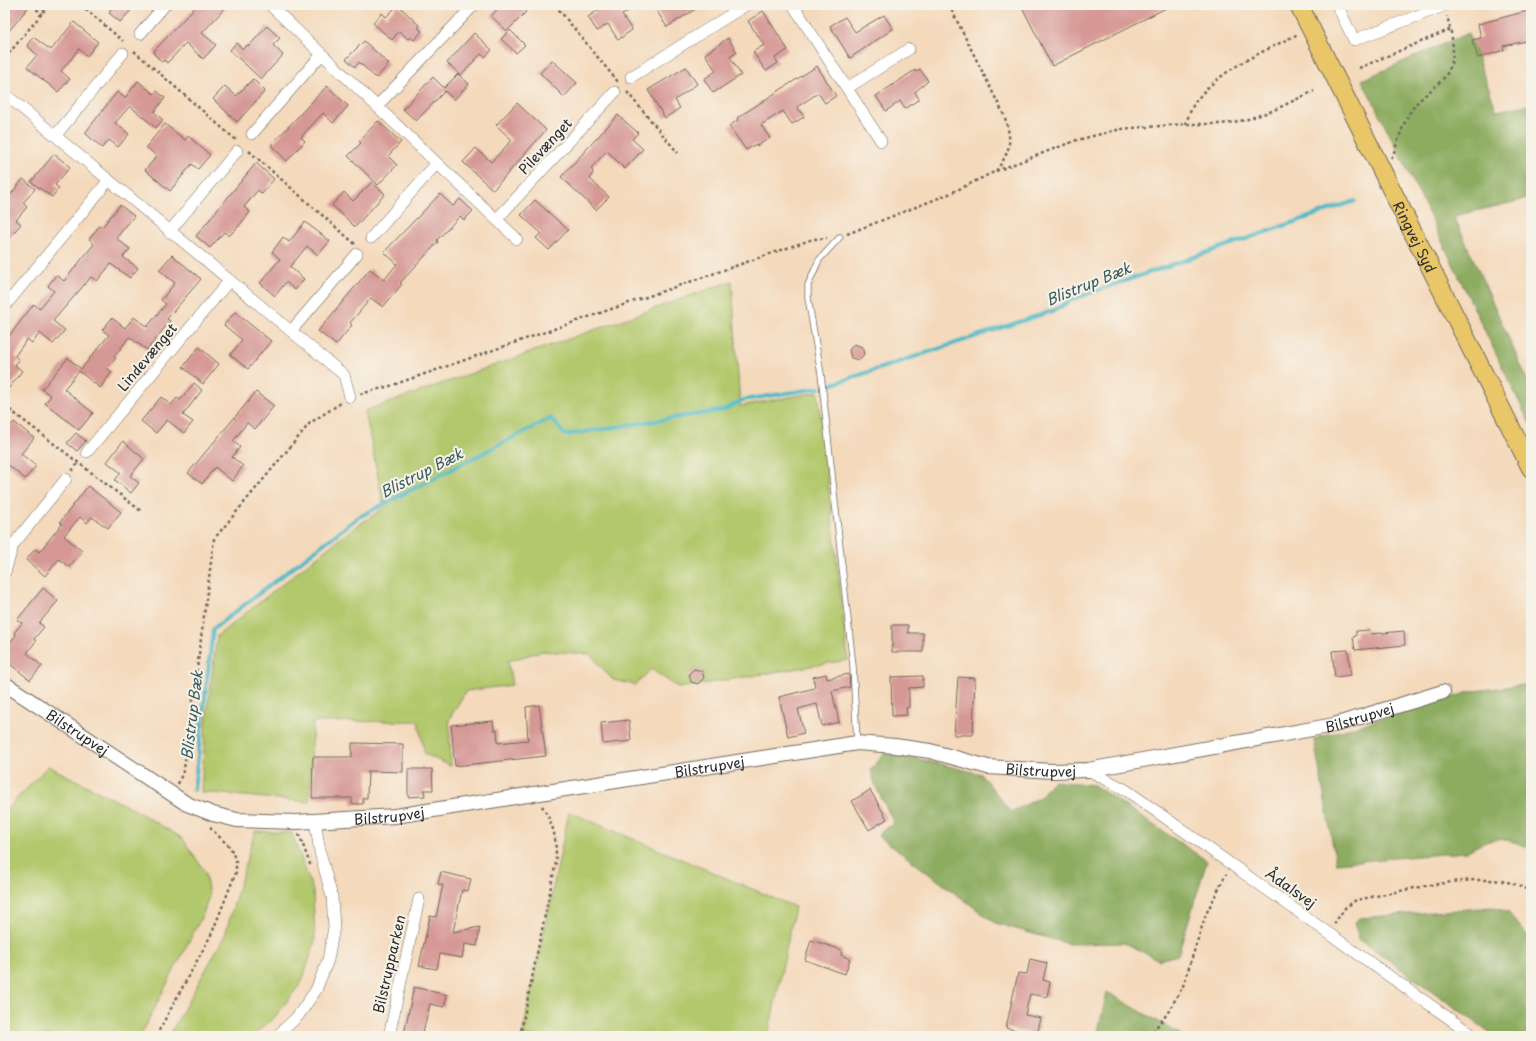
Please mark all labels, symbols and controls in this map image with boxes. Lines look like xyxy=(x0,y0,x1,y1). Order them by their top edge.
street label: Pilevænget xyxy=(513,113,577,179)
street label: Ringvej Syd xyxy=(1388,197,1442,276)
water label: Blistrup Bæk xyxy=(1042,255,1135,311)
street label: Lindevænget xyxy=(112,318,182,396)
water label: Blistrup Bæk xyxy=(376,441,468,503)
water label: Blistrup Bæk xyxy=(174,668,208,761)
street label: Bilstrupvej xyxy=(1323,697,1397,737)
street label: Bilstrupvej xyxy=(42,704,113,760)
street label: Bilstrupvej xyxy=(673,750,746,782)
street label: Bilstrupvej xyxy=(1005,758,1077,782)
street label: Bilstrupvej xyxy=(353,801,426,829)
street label: Ådalsvej xyxy=(1261,863,1321,913)
street label: Bilstrupparken xyxy=(367,913,411,1015)

